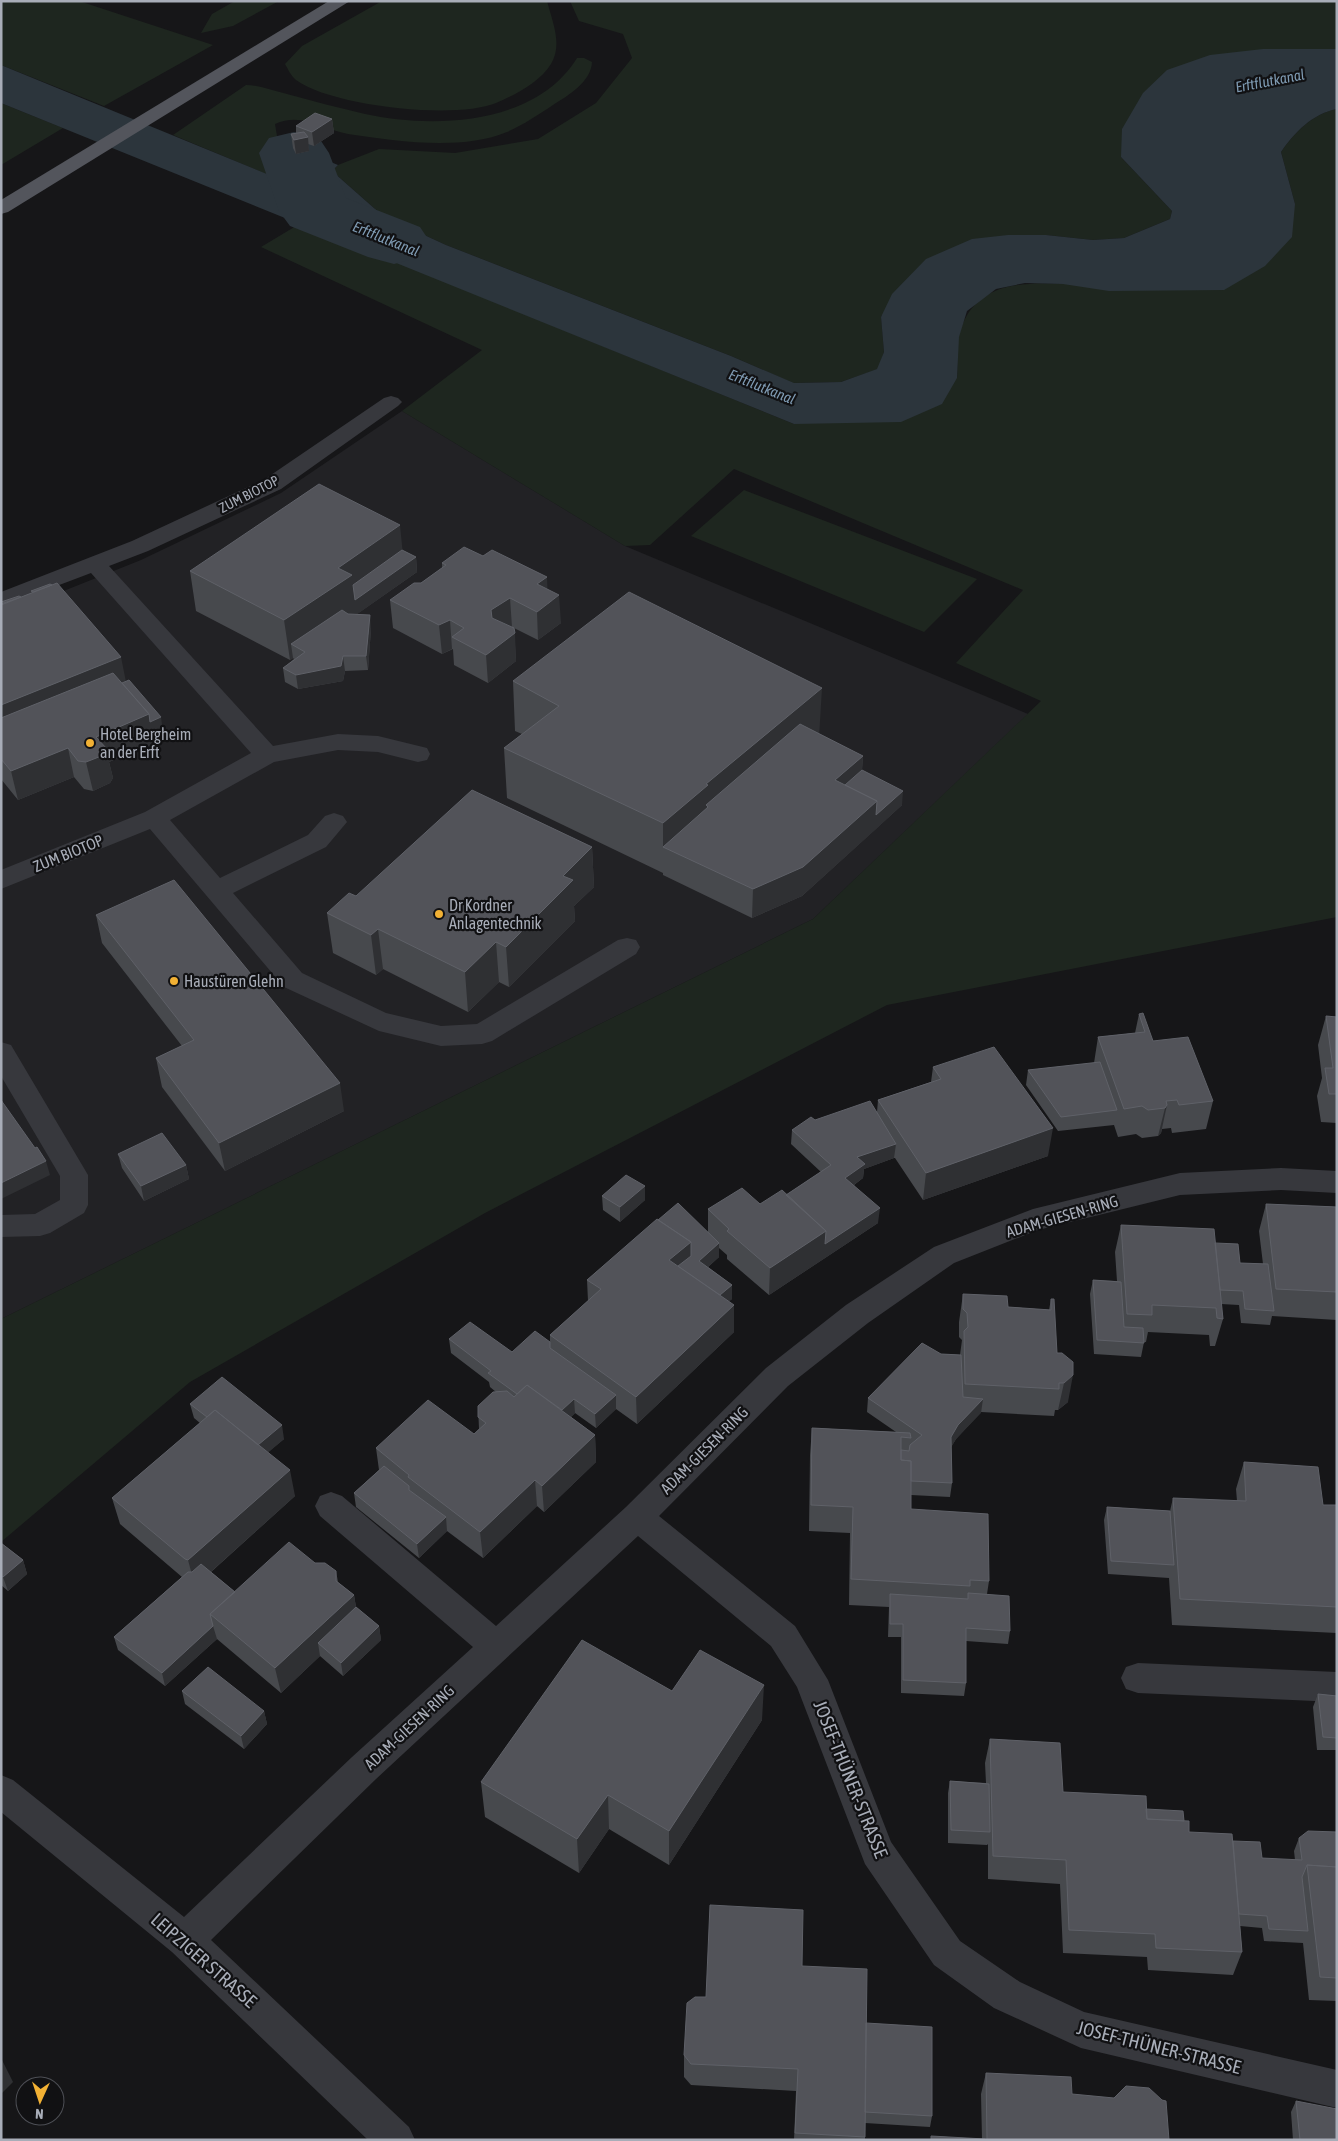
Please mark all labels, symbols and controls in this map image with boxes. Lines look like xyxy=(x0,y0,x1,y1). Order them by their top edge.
water label: Erftflutkanal xyxy=(1234,65,1306,96)
water label: Erftflutkanal xyxy=(350,217,422,260)
water label: Erftflutkanal xyxy=(726,365,798,408)
street label: ZUM BIOTOP xyxy=(216,472,282,516)
place label: Hotel Bergheim an der Erft xyxy=(100,725,191,761)
marker: Hotel Bergheim an der Erft xyxy=(84,737,96,749)
street label: ZUM BIOTOP xyxy=(30,831,106,875)
place label: Dr Kordner Anlagentechnik xyxy=(449,896,542,933)
marker: Dr Kordner Anlagentechnik xyxy=(433,908,445,920)
place label: Haustüren Glehn xyxy=(184,972,284,990)
marker: Haustüren Glehn xyxy=(168,975,180,987)
street label: ADAM-GIESEN-RING xyxy=(1004,1191,1120,1241)
street label: ADAM-GIESEN-RING xyxy=(657,1403,751,1497)
street label: ADAM-GIESEN-RING xyxy=(361,1681,457,1773)
street label: JOSEF-THÜNER-STRASSE xyxy=(809,1697,893,1861)
street label: LEIPZIGER STRASSE xyxy=(147,1908,261,2012)
street label: JOSEF-THÜNER-STRASSE xyxy=(1075,2016,1243,2078)
north arrow xyxy=(15,2076,65,2126)
text: N xyxy=(35,2106,44,2122)

